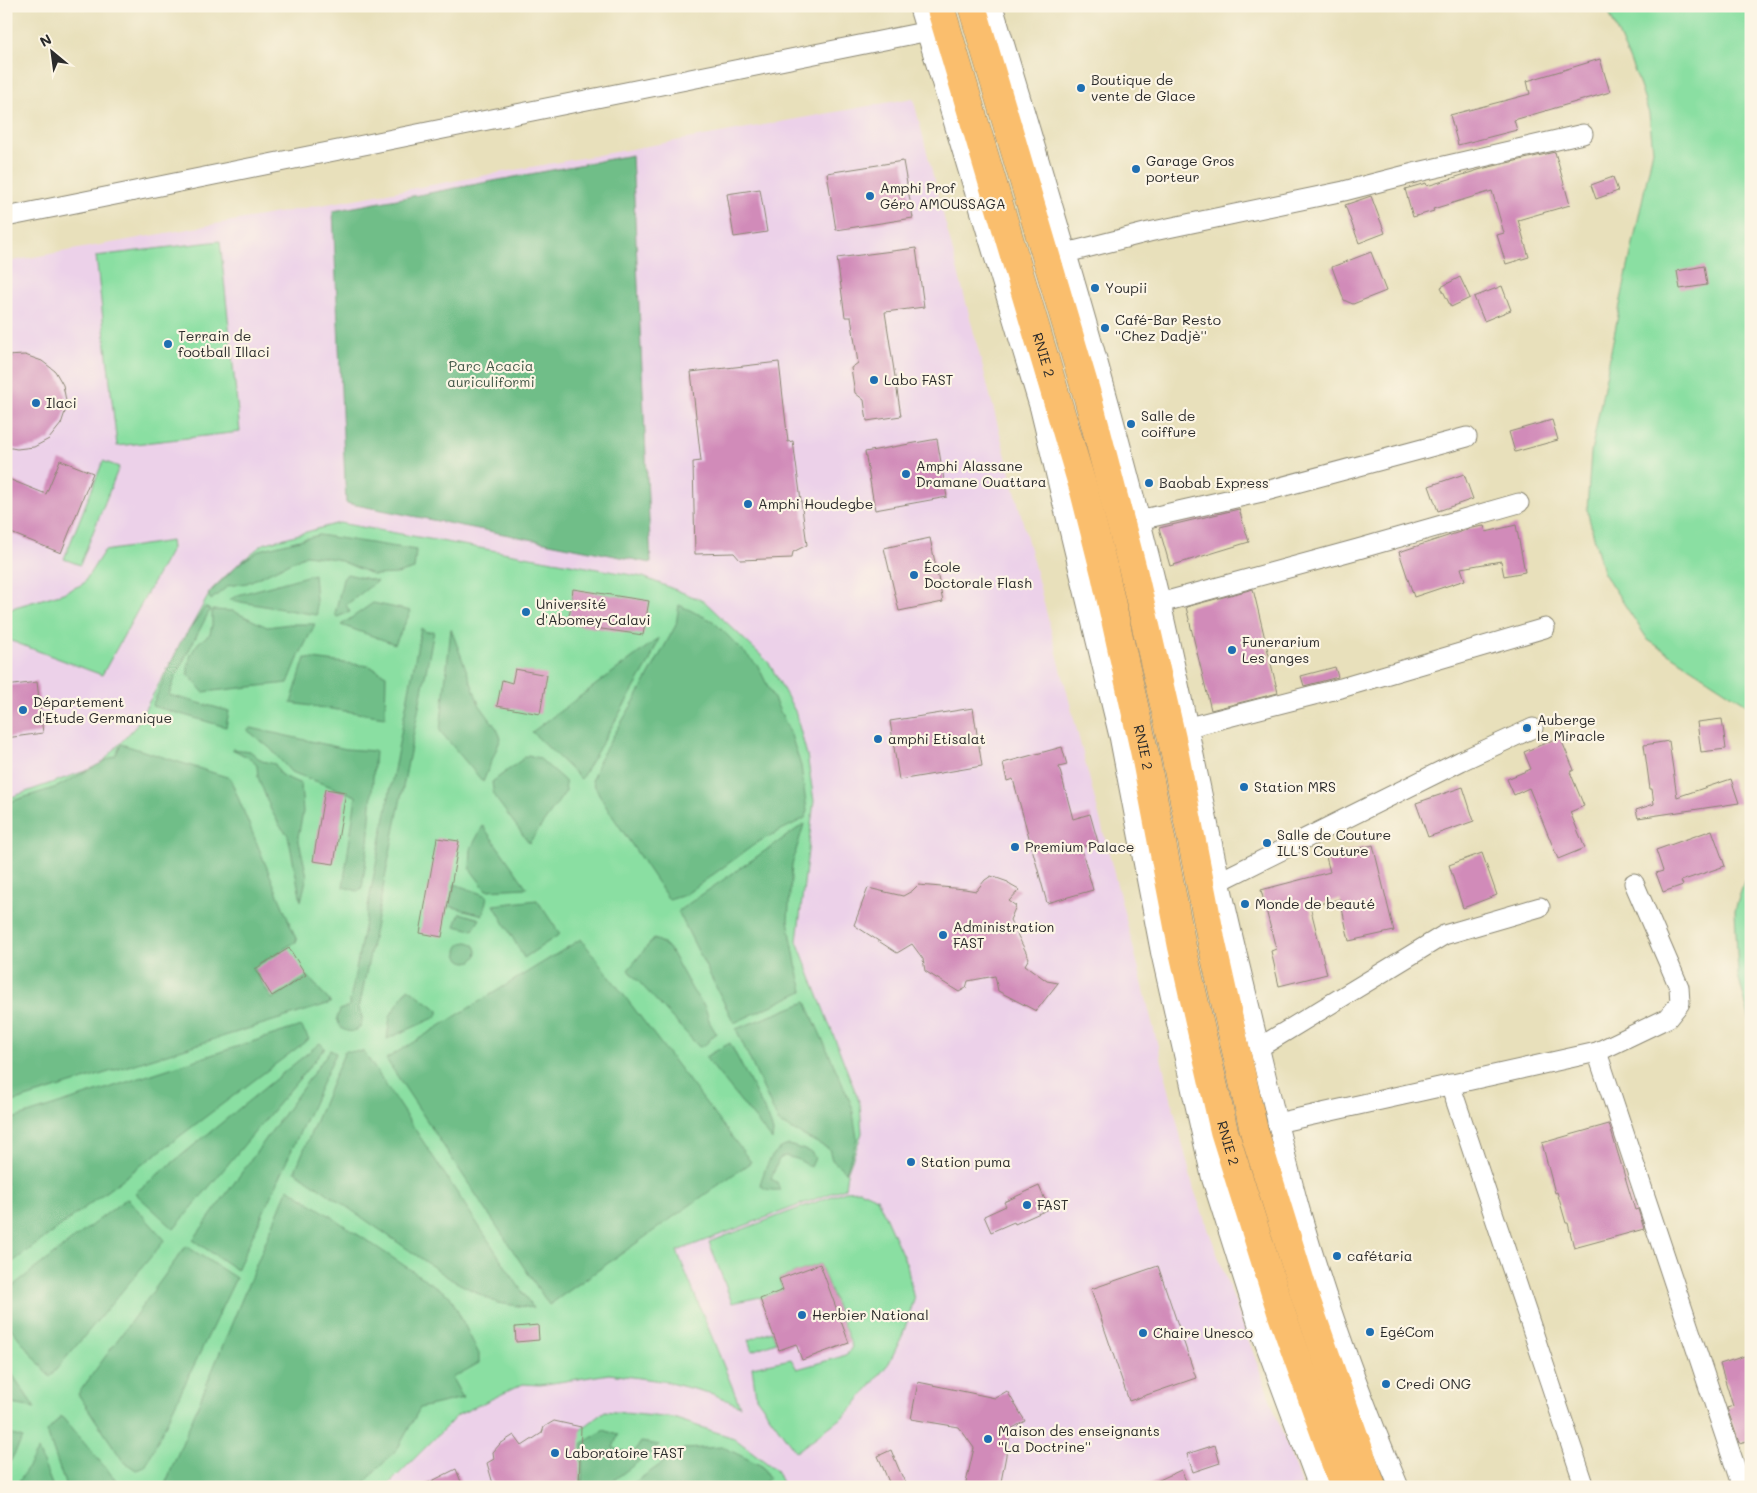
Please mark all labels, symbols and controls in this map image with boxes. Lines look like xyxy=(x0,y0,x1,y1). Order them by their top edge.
north arrow xyxy=(28,28,78,78)
text: N xyxy=(36,29,55,51)
place label: Boutique de vente de Glace xyxy=(1091,70,1196,105)
marker: Boutique de vente de Glace xyxy=(1075,82,1087,94)
place label: Garage Gros porteur xyxy=(1146,151,1235,186)
marker: Garage Gros porteur xyxy=(1130,163,1142,175)
place label: Amphi Prof Géro AMOUSSAGA xyxy=(880,178,1006,213)
marker: Amphi Prof Géro AMOUSSAGA xyxy=(864,190,876,202)
place label: Youpii xyxy=(1105,278,1147,297)
marker: Youpii xyxy=(1089,282,1101,294)
place label: Café-Bar Resto ''Chez Dadjè'' xyxy=(1115,310,1221,345)
marker: Café-Bar Resto ''Chez Dadjè'' xyxy=(1099,322,1111,334)
place label: Terrain de football Illaci xyxy=(178,326,270,361)
street label: RNIE 2 xyxy=(1028,330,1060,379)
marker: Terrain de football Illaci xyxy=(162,338,174,350)
park label: Parc Acacia auriculiformi xyxy=(447,356,535,391)
place label: Labo FAST xyxy=(884,370,954,389)
marker: Labo FAST xyxy=(868,374,880,386)
place label: Ilaci xyxy=(46,393,77,412)
marker: Ilaci xyxy=(30,397,42,409)
place label: Salle de coiffure xyxy=(1141,406,1196,441)
marker: Salle de coiffure xyxy=(1125,418,1137,430)
place label: Amphi Alassane Dramane Ouattara xyxy=(916,456,1046,491)
marker: Amphi Alassane Dramane Ouattara xyxy=(900,468,912,480)
place label: Baobab Express xyxy=(1159,473,1269,492)
marker: Baobab Express xyxy=(1143,477,1155,489)
place label: Amphi Houdegbe xyxy=(758,494,873,513)
marker: Amphi Houdegbe xyxy=(742,498,754,510)
place label: École Doctorale Flash xyxy=(924,557,1032,592)
marker: École Doctorale Flash xyxy=(908,569,920,581)
place label: Université d'Abomey-Calavi xyxy=(536,594,651,629)
marker: Université d'Abomey-Calavi xyxy=(520,606,532,618)
place label: Funerarium Les anges xyxy=(1242,632,1320,667)
marker: Funerarium Les anges xyxy=(1226,644,1238,656)
place label: Département d'Etude Germanique xyxy=(33,692,172,727)
marker: Département d'Etude Germanique xyxy=(17,704,29,716)
place label: Auberge le Miracle xyxy=(1537,710,1605,745)
marker: Auberge le Miracle xyxy=(1521,722,1533,734)
street label: RNIE 2 xyxy=(1130,723,1158,771)
place label: amphi Etisalat xyxy=(888,729,986,748)
marker: amphi Etisalat xyxy=(872,733,884,745)
place label: Station MRS xyxy=(1254,777,1336,796)
marker: Station MRS xyxy=(1238,781,1250,793)
place label: Salle de Couture ILL'S Couture xyxy=(1277,825,1391,860)
place label: Premium Palace xyxy=(1025,837,1134,856)
marker: Salle de Couture ILL'S Couture xyxy=(1261,837,1273,849)
marker: Premium Palace xyxy=(1009,841,1021,853)
place label: Monde de beauté xyxy=(1255,894,1375,913)
marker: Monde de beauté xyxy=(1239,898,1251,910)
place label: Administration FAST xyxy=(953,917,1054,952)
marker: Administration FAST xyxy=(937,929,949,941)
street label: RNIE 2 xyxy=(1213,1119,1244,1168)
place label: Station puma xyxy=(921,1152,1011,1171)
marker: Station puma xyxy=(905,1156,917,1168)
place label: FAST xyxy=(1037,1195,1069,1214)
marker: FAST xyxy=(1021,1199,1033,1211)
place label: cafétaria xyxy=(1347,1246,1412,1265)
marker: cafétaria xyxy=(1331,1250,1343,1262)
place label: Herbier National xyxy=(812,1305,929,1324)
marker: Herbier National xyxy=(796,1309,808,1321)
place label: EgéCom xyxy=(1380,1322,1434,1341)
place label: Chaire Unesco xyxy=(1153,1323,1253,1342)
marker: EgéCom xyxy=(1364,1326,1376,1338)
marker: Chaire Unesco xyxy=(1137,1327,1149,1339)
place label: Credi ONG xyxy=(1396,1374,1471,1393)
marker: Credi ONG xyxy=(1380,1378,1392,1390)
place label: Maison des enseignants ''La Doctrine'' xyxy=(998,1421,1160,1456)
marker: Maison des enseignants ''La Doctrine'' xyxy=(982,1433,994,1445)
place label: Laboratoire FAST xyxy=(565,1443,685,1462)
marker: Laboratoire FAST xyxy=(549,1447,561,1459)

